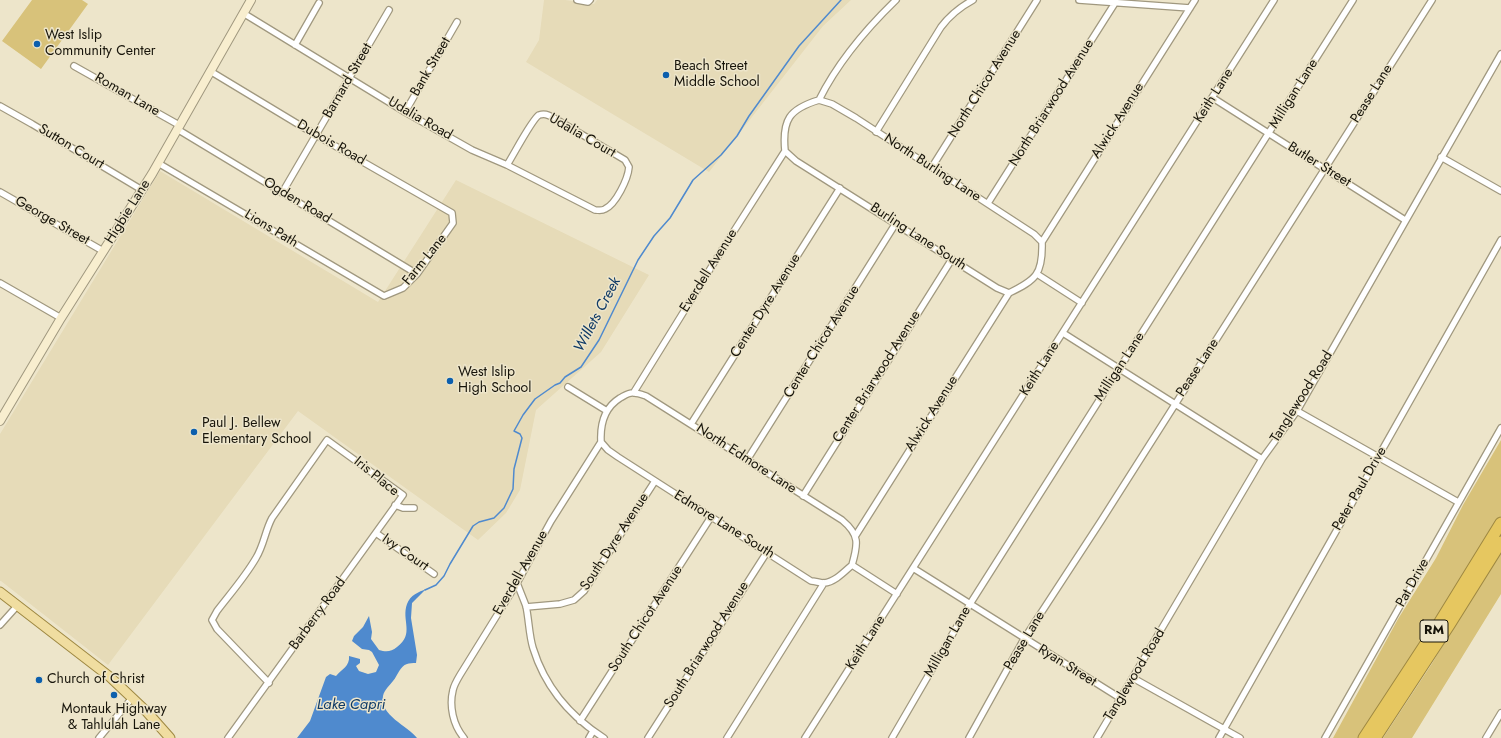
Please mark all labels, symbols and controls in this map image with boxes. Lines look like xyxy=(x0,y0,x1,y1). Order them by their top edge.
street label: North Chicot Avenue xyxy=(945,27,1025,141)
place label: West Islip Community Center xyxy=(45,28,156,60)
street label: Bank Street xyxy=(407,34,455,100)
street label: North Briarwood Avenue xyxy=(1006,36,1098,170)
marker: West Islip Community Center xyxy=(32,39,42,49)
street label: Barnard Street xyxy=(320,41,376,121)
street label: Milligan Lane xyxy=(1266,56,1322,132)
place label: Beach Street Middle School xyxy=(674,59,760,92)
street label: Pease Lane xyxy=(1347,62,1397,126)
street label: Keith Lane xyxy=(1191,66,1237,126)
street label: Roman Lane xyxy=(92,70,162,120)
marker: Beach Street Middle School xyxy=(661,70,671,80)
street label: Alwick Avenue xyxy=(1088,80,1148,162)
street label: Udalia Road xyxy=(385,94,455,144)
street label: Udalia Court xyxy=(546,110,618,162)
street label: Dubois Road xyxy=(294,117,368,169)
street label: Sutton Court xyxy=(35,121,107,173)
street label: North Burling Lane xyxy=(880,130,984,206)
street label: Butler Street xyxy=(1284,139,1354,191)
street label: Ogden Road xyxy=(260,174,334,228)
street label: Higbie Lane xyxy=(102,177,154,247)
street label: George Street xyxy=(12,193,92,249)
street label: Burling Lane South xyxy=(867,200,969,274)
street label: Lions Path xyxy=(241,206,301,252)
street label: Everdell Avenue xyxy=(677,226,741,316)
street label: Farm Lane xyxy=(399,231,451,289)
street label: Center Dyre Avenue xyxy=(727,251,805,361)
water label: Willets Creek xyxy=(571,274,625,356)
street label: Center Chicot Avenue xyxy=(780,283,864,401)
street label: Center Briarwood Avenue xyxy=(830,308,924,446)
street label: Milligan Lane xyxy=(1091,329,1149,405)
street label: Pease Lane xyxy=(1173,336,1223,400)
street label: Keith Lane xyxy=(1017,339,1063,399)
street label: Tanglewood Road xyxy=(1267,348,1337,446)
place label: West Islip High School xyxy=(458,365,531,398)
street label: Alwick Avenue xyxy=(902,373,962,455)
marker: West Islip High School xyxy=(445,376,455,386)
place label: Paul J. Bellew Elementary School xyxy=(202,416,312,448)
street label: North Edmore Lane xyxy=(693,420,799,498)
marker: Paul J. Bellew Elementary School xyxy=(189,427,199,437)
street label: Peter Paul Drive xyxy=(1329,444,1391,534)
street label: Iris Place xyxy=(350,454,402,500)
street label: Edmore Lane South xyxy=(671,487,777,563)
street label: South Dyre Avenue xyxy=(577,490,653,594)
street label: Everdell Avenue xyxy=(490,528,552,618)
street label: Ivy Court xyxy=(378,531,432,575)
street label: Pat Drive xyxy=(1393,556,1433,610)
street label: South Chicot Avenue xyxy=(605,563,687,675)
street label: Barberry Road xyxy=(286,575,350,653)
street label: South Briarwood Avenue xyxy=(661,579,753,711)
street label: Milligan Lane xyxy=(921,604,975,680)
street label: Pease Lane xyxy=(1001,608,1049,674)
street label: Keith Lane xyxy=(843,613,889,673)
road number: RM xyxy=(1420,620,1448,642)
street label: Tanglewood Road xyxy=(1101,626,1169,724)
street label: Ryan Street xyxy=(1035,641,1099,691)
place label: Church of Christ xyxy=(47,672,144,688)
marker: Church of Christ xyxy=(34,675,44,685)
marker: Montauk Highway & Tahlulah Lane xyxy=(109,690,119,700)
water label: Lake Capri xyxy=(317,696,385,714)
place label: Montauk Highway & Tahlulah Lane xyxy=(61,702,167,734)

